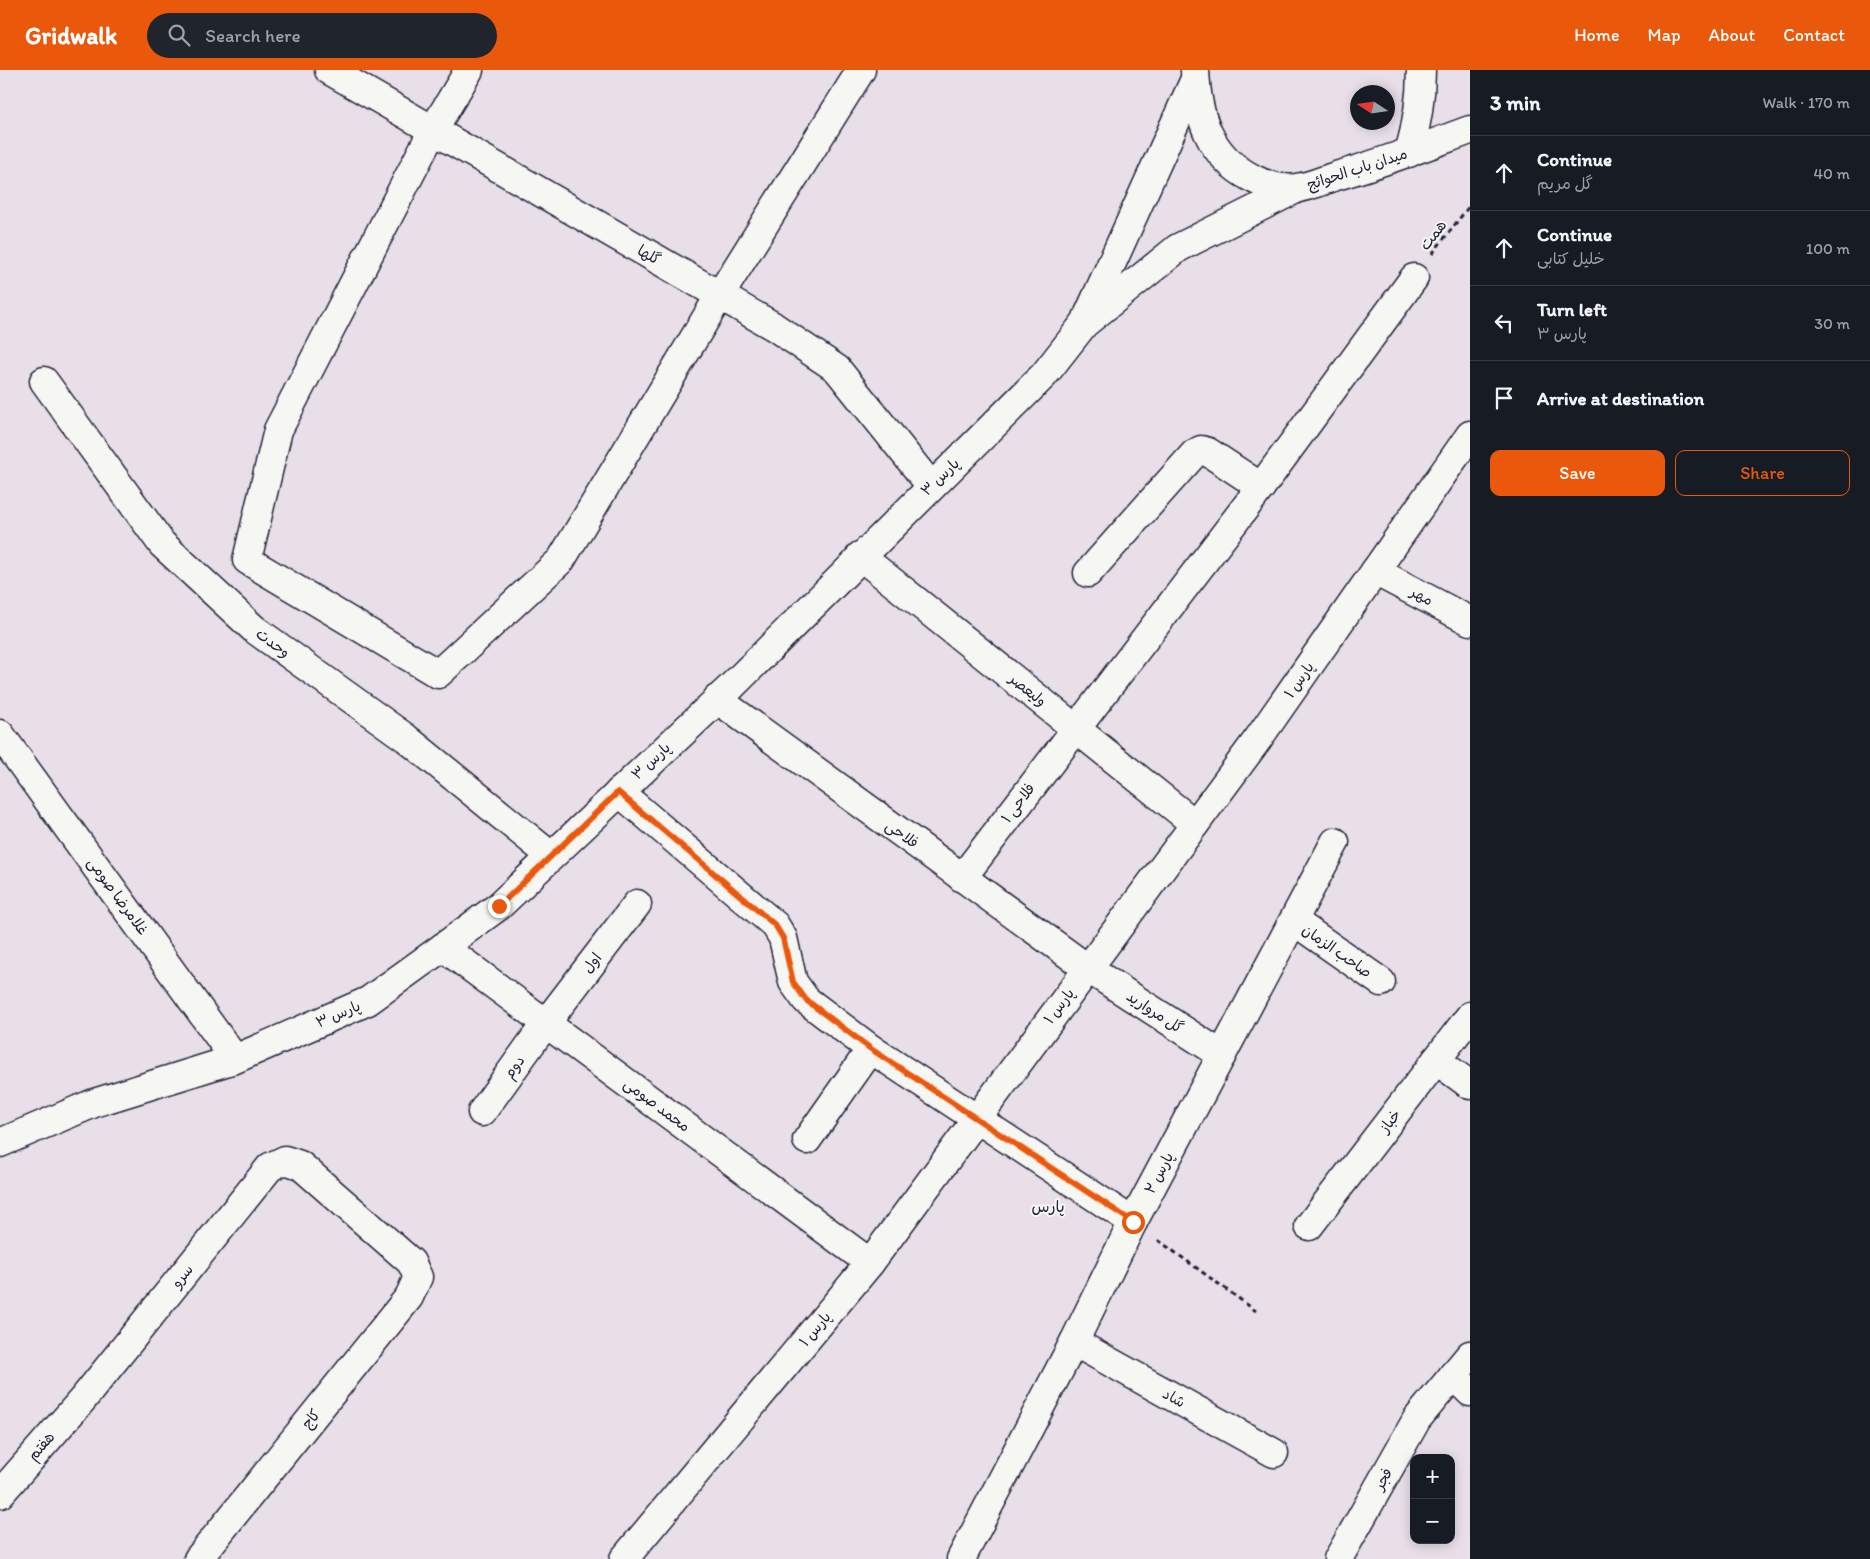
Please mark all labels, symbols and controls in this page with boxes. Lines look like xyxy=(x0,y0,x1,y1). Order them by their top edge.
search box xyxy=(147,13,497,58)
text: Gridwalk xyxy=(25,21,117,50)
icon: search xyxy=(165,21,193,49)
text: Search here xyxy=(205,24,301,47)
text: Home xyxy=(1574,24,1620,46)
text: Map xyxy=(1648,24,1681,46)
text: About xyxy=(1709,24,1755,46)
text: Contact xyxy=(1783,24,1845,46)
north arrow xyxy=(1350,85,1395,130)
text: 3 min xyxy=(1490,90,1540,115)
text: Walk · 170 m xyxy=(1763,93,1850,112)
street label: میدان باب الحوائج xyxy=(1305,144,1410,195)
text: Continue xyxy=(1537,148,1612,171)
icon: ahead xyxy=(1490,159,1518,187)
text: 40 m xyxy=(1813,164,1850,183)
text: گل مریم xyxy=(1537,174,1593,193)
street label: همت xyxy=(1416,216,1450,254)
text: Continue xyxy=(1537,223,1612,246)
icon: ahead xyxy=(1490,234,1518,262)
text: 100 m xyxy=(1806,239,1850,258)
street label: گلها xyxy=(634,241,664,269)
text: خلیل کتابی xyxy=(1537,249,1605,268)
text: Turn left xyxy=(1537,298,1607,321)
icon: left xyxy=(1490,309,1518,337)
text: 30 m xyxy=(1814,314,1850,333)
text: پارس ۳ xyxy=(1537,324,1587,343)
icon: arrive xyxy=(1490,384,1518,412)
text: Arrive at destination xyxy=(1537,387,1704,410)
button: Save xyxy=(1490,450,1665,496)
button: Share xyxy=(1675,450,1850,496)
street label: پارس ۳ xyxy=(917,454,964,500)
street label: مهر xyxy=(1406,582,1436,609)
street label: وحدت xyxy=(252,625,294,661)
street label: پارس ۱ xyxy=(1280,659,1319,702)
street label: ولیعصر xyxy=(1004,668,1050,710)
street label: پارس ۳ xyxy=(628,738,675,784)
street label: فلاحی ۱ xyxy=(997,780,1040,827)
street label: فلاحی xyxy=(881,816,922,853)
street label: غلامرضا صومی xyxy=(83,854,152,939)
route end xyxy=(488,895,511,918)
street label: صاحب الزمان xyxy=(1299,920,1375,982)
street label: اول xyxy=(579,949,605,977)
street label: پارس ۱ xyxy=(1040,985,1079,1028)
street label: گل مروارید xyxy=(1123,987,1187,1037)
street label: پارس ۳ xyxy=(313,997,363,1032)
street label: دوم xyxy=(500,1052,531,1084)
street label: محمد صومی xyxy=(620,1074,694,1137)
street label: خباز xyxy=(1375,1106,1405,1137)
street label: پارس ۲ xyxy=(1141,1149,1178,1197)
district label: پارس xyxy=(1031,1197,1065,1217)
route start xyxy=(1122,1211,1145,1234)
street label: سرو xyxy=(167,1261,198,1293)
street label: پارس ۱ xyxy=(795,1308,835,1351)
street label: شاد xyxy=(1160,1385,1188,1411)
street label: کاج xyxy=(298,1406,325,1433)
street label: هفتم xyxy=(24,1428,61,1466)
map controls xyxy=(1410,1454,1455,1544)
button: + xyxy=(1410,1454,1455,1499)
street label: فجر xyxy=(1369,1465,1396,1495)
button: − xyxy=(1410,1499,1455,1544)

